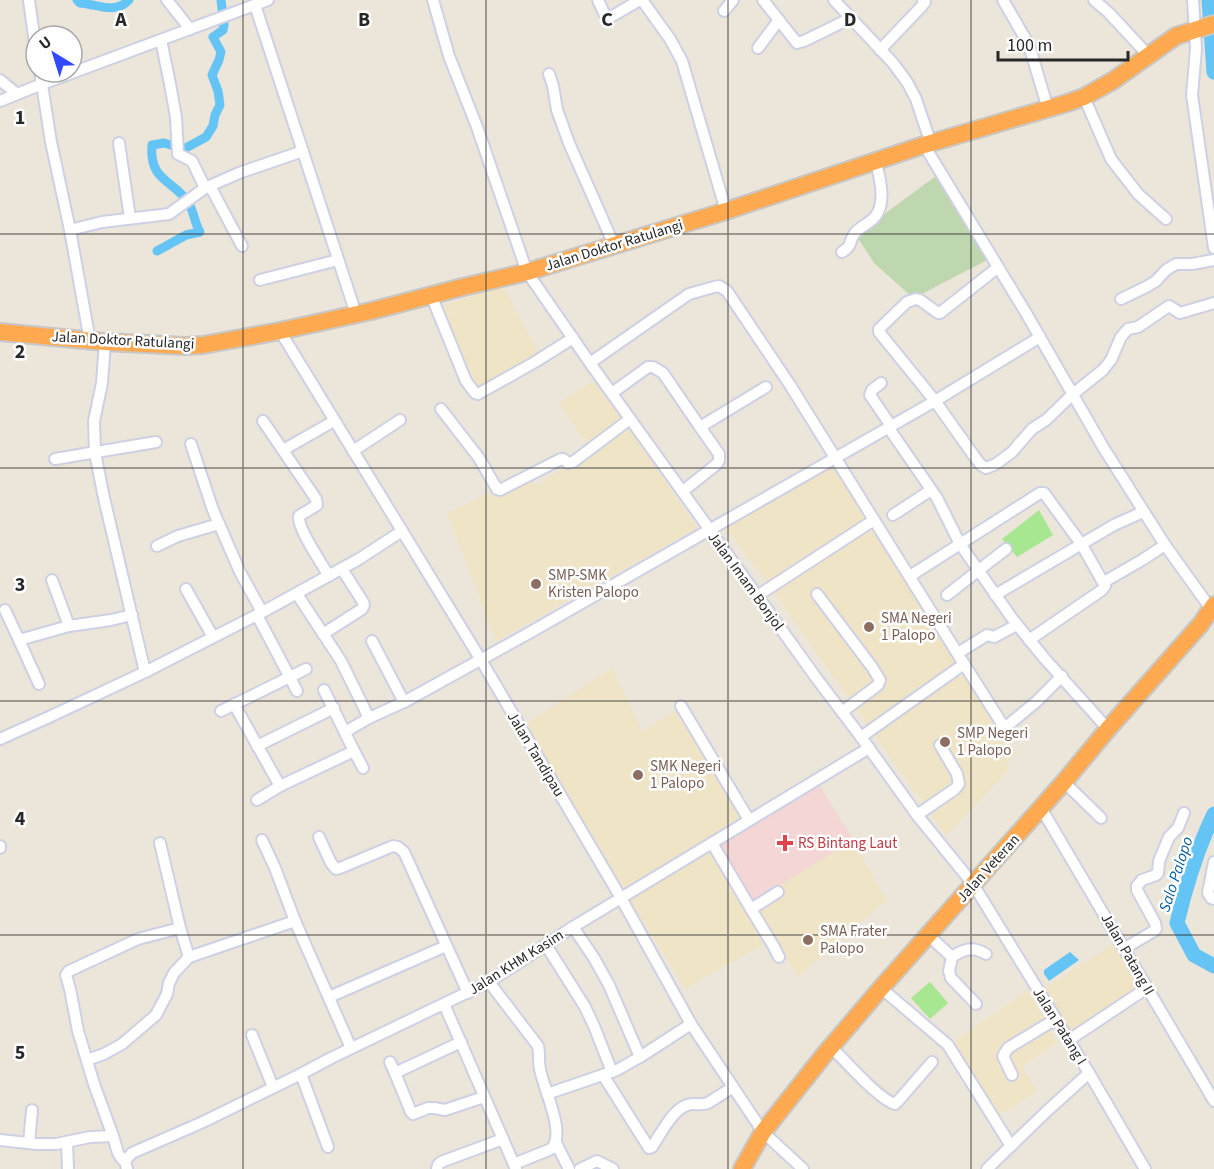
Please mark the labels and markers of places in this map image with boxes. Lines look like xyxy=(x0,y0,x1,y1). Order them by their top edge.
place label: SMP-SMK Kristen Palopo xyxy=(548,565,639,603)
marker: SMP-SMK Kristen Palopo xyxy=(529,577,543,591)
place label: SMA Negeri 1 Palopo xyxy=(881,608,952,646)
marker: SMA Negeri 1 Palopo xyxy=(862,620,876,634)
place label: SMP Negeri 1 Palopo xyxy=(957,723,1028,761)
marker: SMP Negeri 1 Palopo xyxy=(938,735,952,749)
place label: SMK Negeri 1 Palopo xyxy=(650,756,721,794)
marker: SMK Negeri 1 Palopo xyxy=(631,768,645,782)
place label: RS Bintang Laut xyxy=(798,833,897,854)
marker: RS Bintang Laut xyxy=(776,834,794,852)
place label: SMA Frater Palopo xyxy=(820,921,888,959)
marker: SMA Frater Palopo xyxy=(801,933,815,947)

